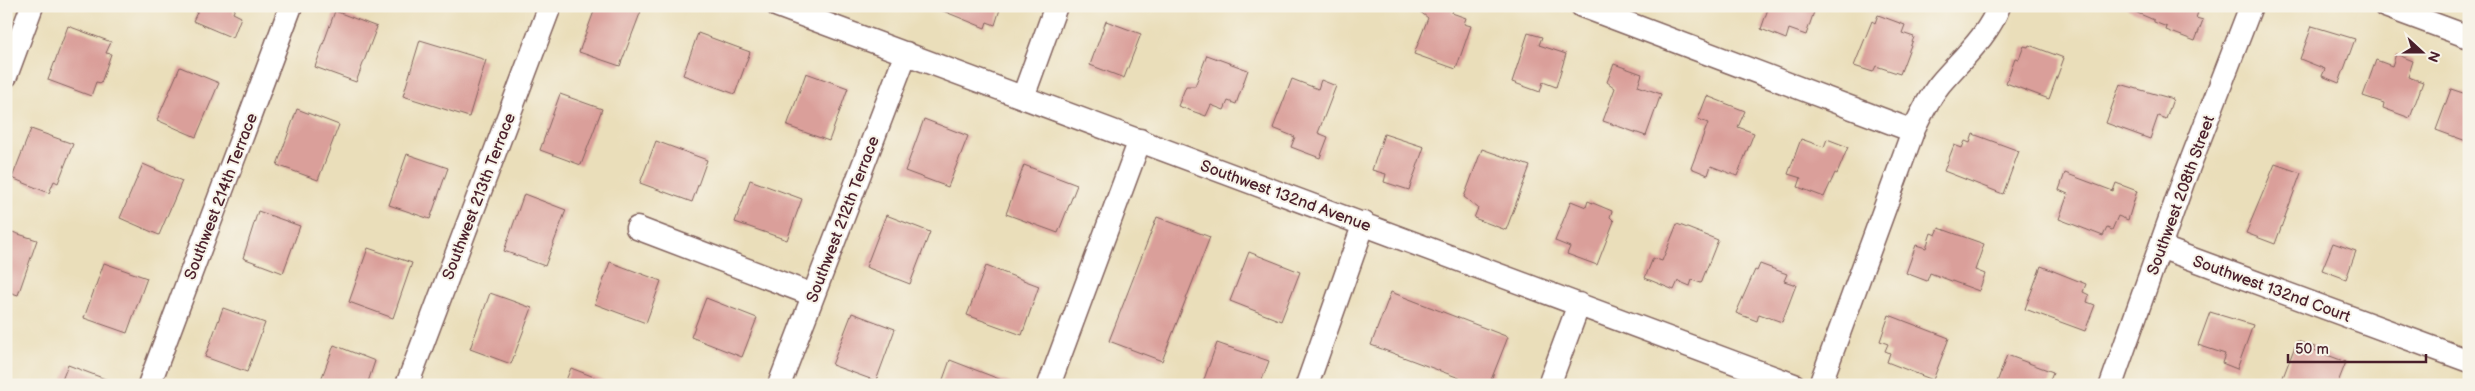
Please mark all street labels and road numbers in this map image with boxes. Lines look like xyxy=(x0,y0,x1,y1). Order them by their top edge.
street label: Southwest 214th Terrace xyxy=(181,110,262,283)
street label: Southwest 213th Terrace xyxy=(439,110,520,283)
street label: Southwest 208th Street xyxy=(2144,113,2219,278)
street label: Southwest 212th Terrace xyxy=(803,133,884,305)
street label: Southwest 132nd Avenue xyxy=(1198,157,1374,236)
street label: Southwest 132nd Court xyxy=(2190,252,2353,327)

